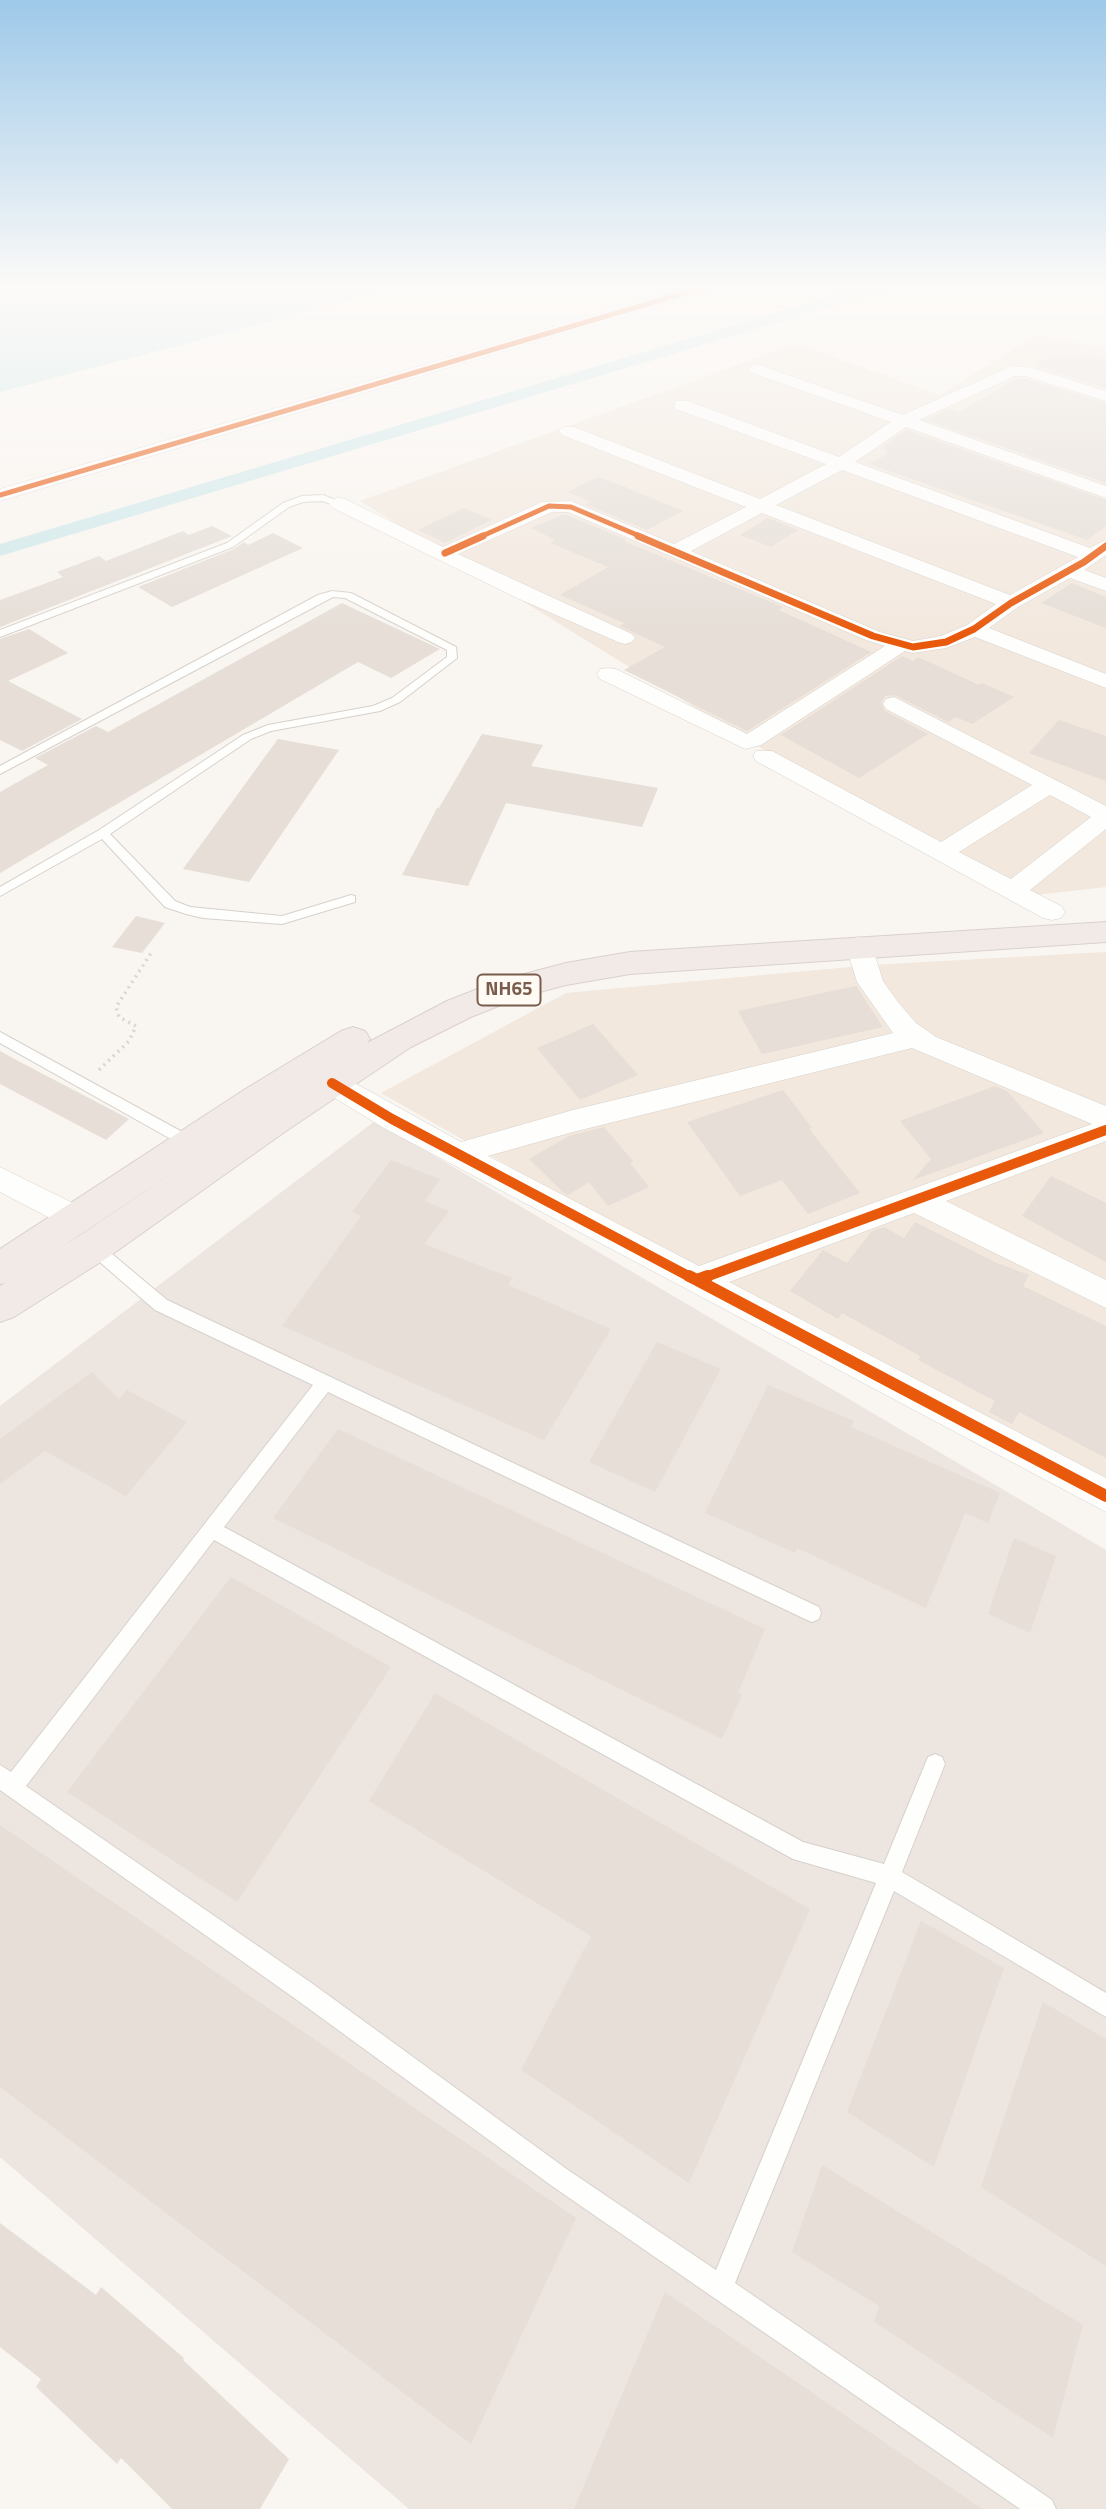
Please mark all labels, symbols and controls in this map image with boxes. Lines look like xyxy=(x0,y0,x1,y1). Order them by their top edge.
road number: NH65 xyxy=(477,974,540,1006)

